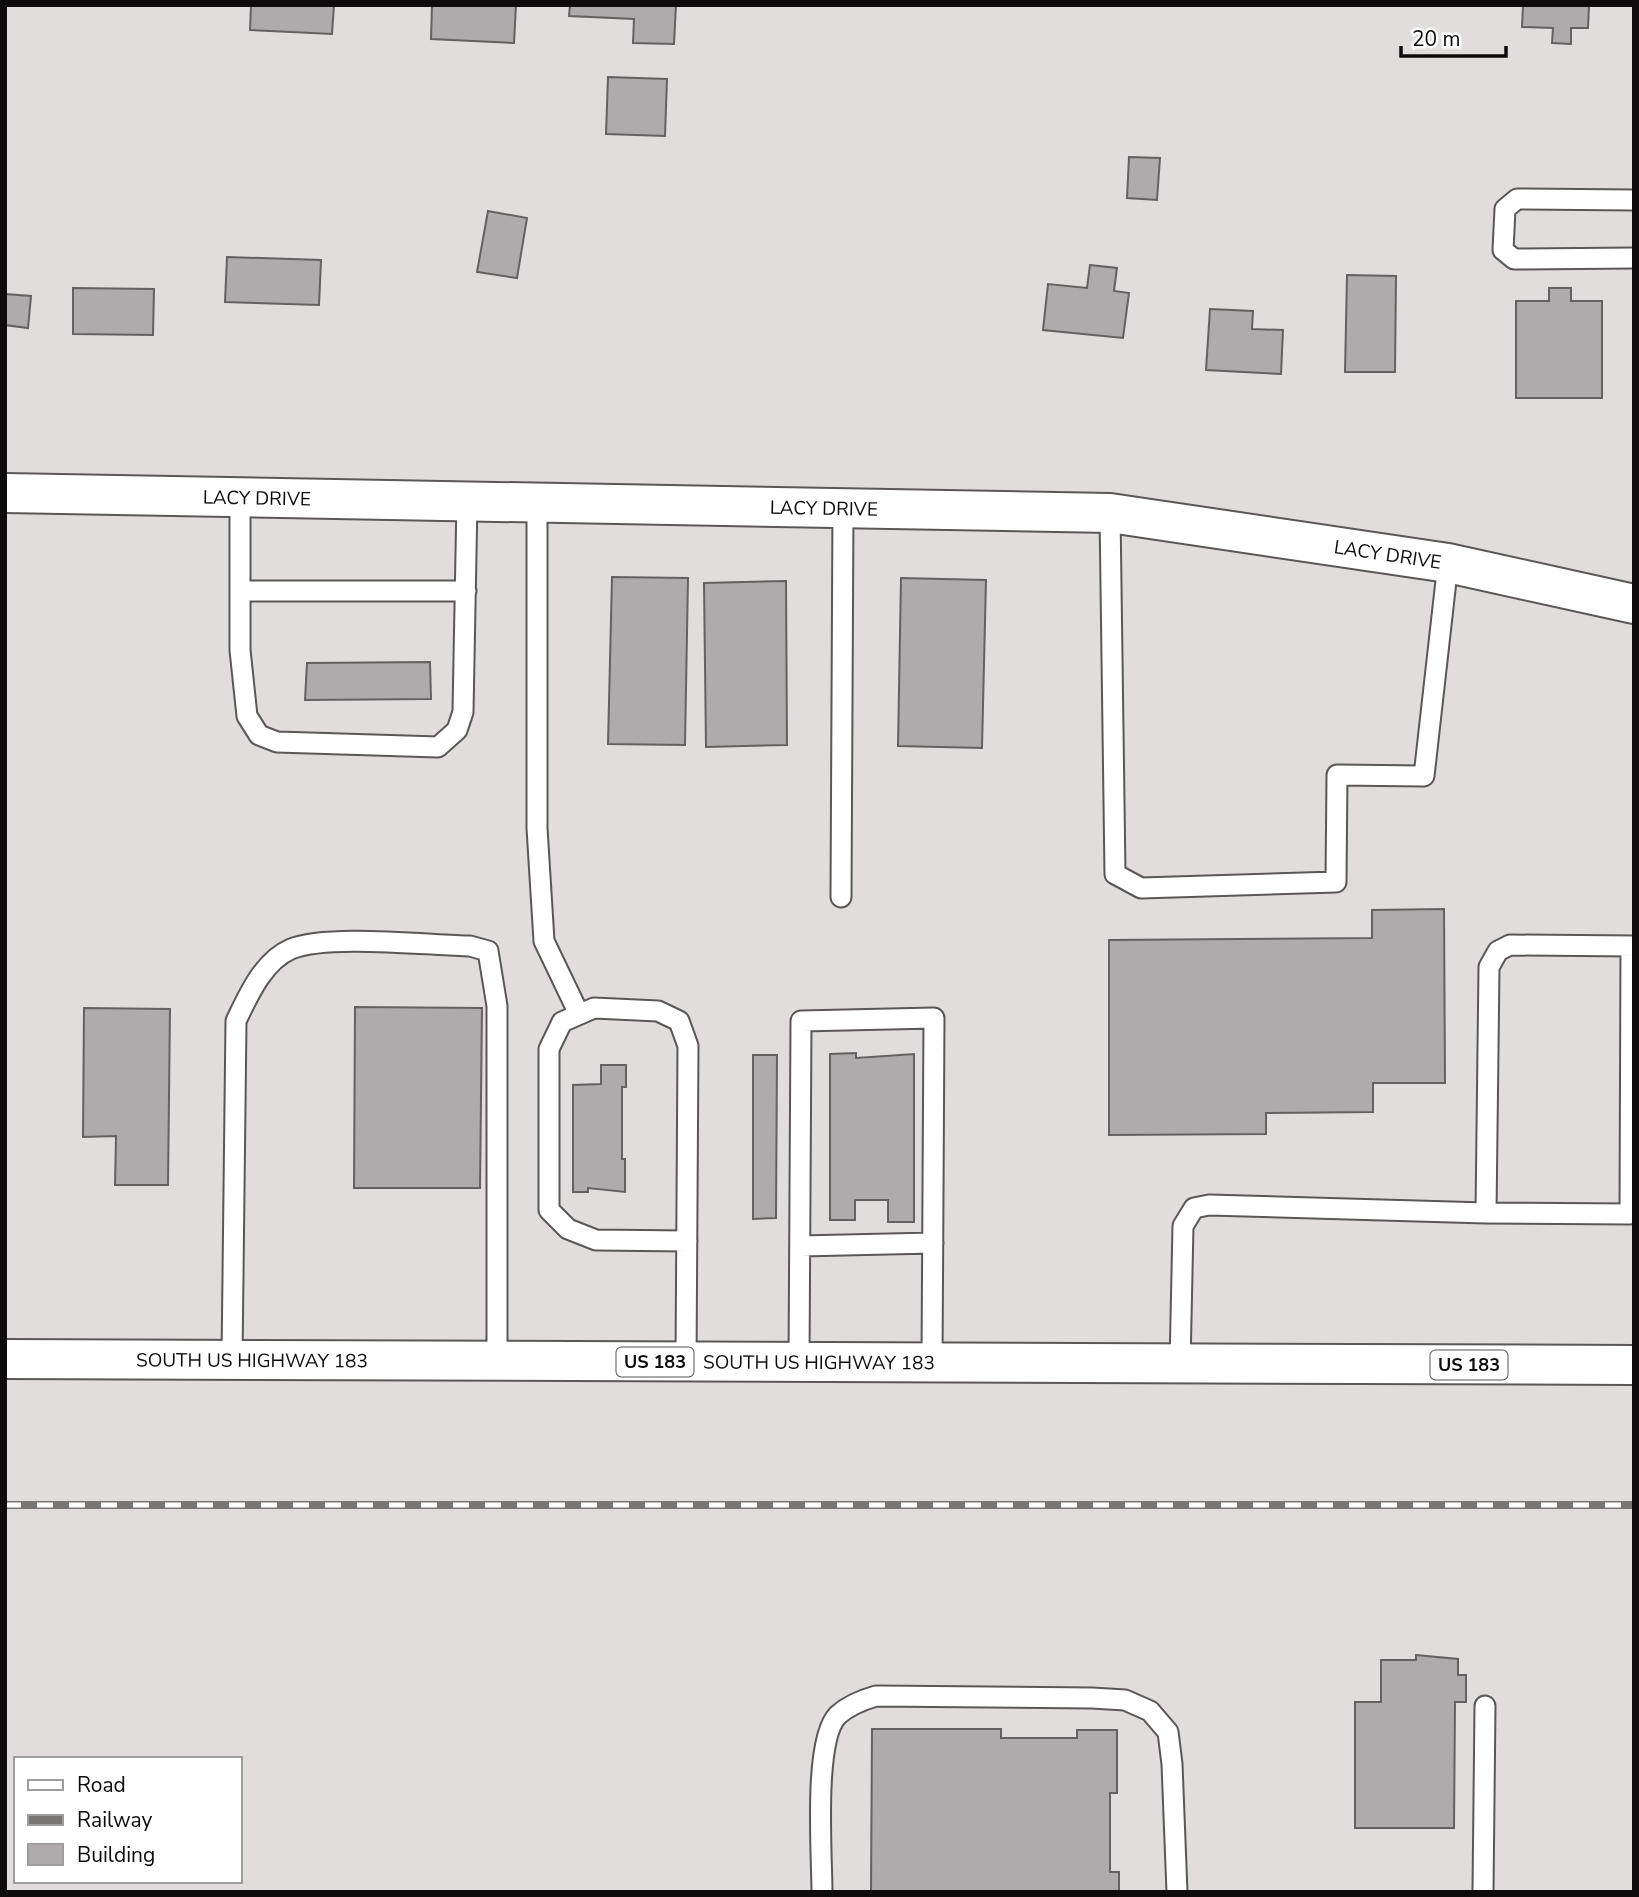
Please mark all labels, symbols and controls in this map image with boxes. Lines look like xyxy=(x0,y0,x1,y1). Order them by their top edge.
scale bar xyxy=(1401,14,1506,58)
text: 20 m xyxy=(1412,25,1461,53)
street label: LACY DRIVE xyxy=(203,485,311,513)
street label: LACY DRIVE xyxy=(770,495,878,523)
street label: LACY DRIVE xyxy=(1332,534,1443,576)
street label: SOUTH US HIGHWAY 183 xyxy=(136,1347,368,1374)
road number: US 183 xyxy=(616,1348,694,1377)
street label: SOUTH US HIGHWAY 183 xyxy=(703,1350,935,1376)
road number: US 183 xyxy=(1430,1350,1508,1380)
legend xyxy=(14,1757,242,1883)
text: Road xyxy=(77,1771,126,1799)
text: Railway xyxy=(77,1806,152,1834)
text: Building xyxy=(77,1841,155,1869)

